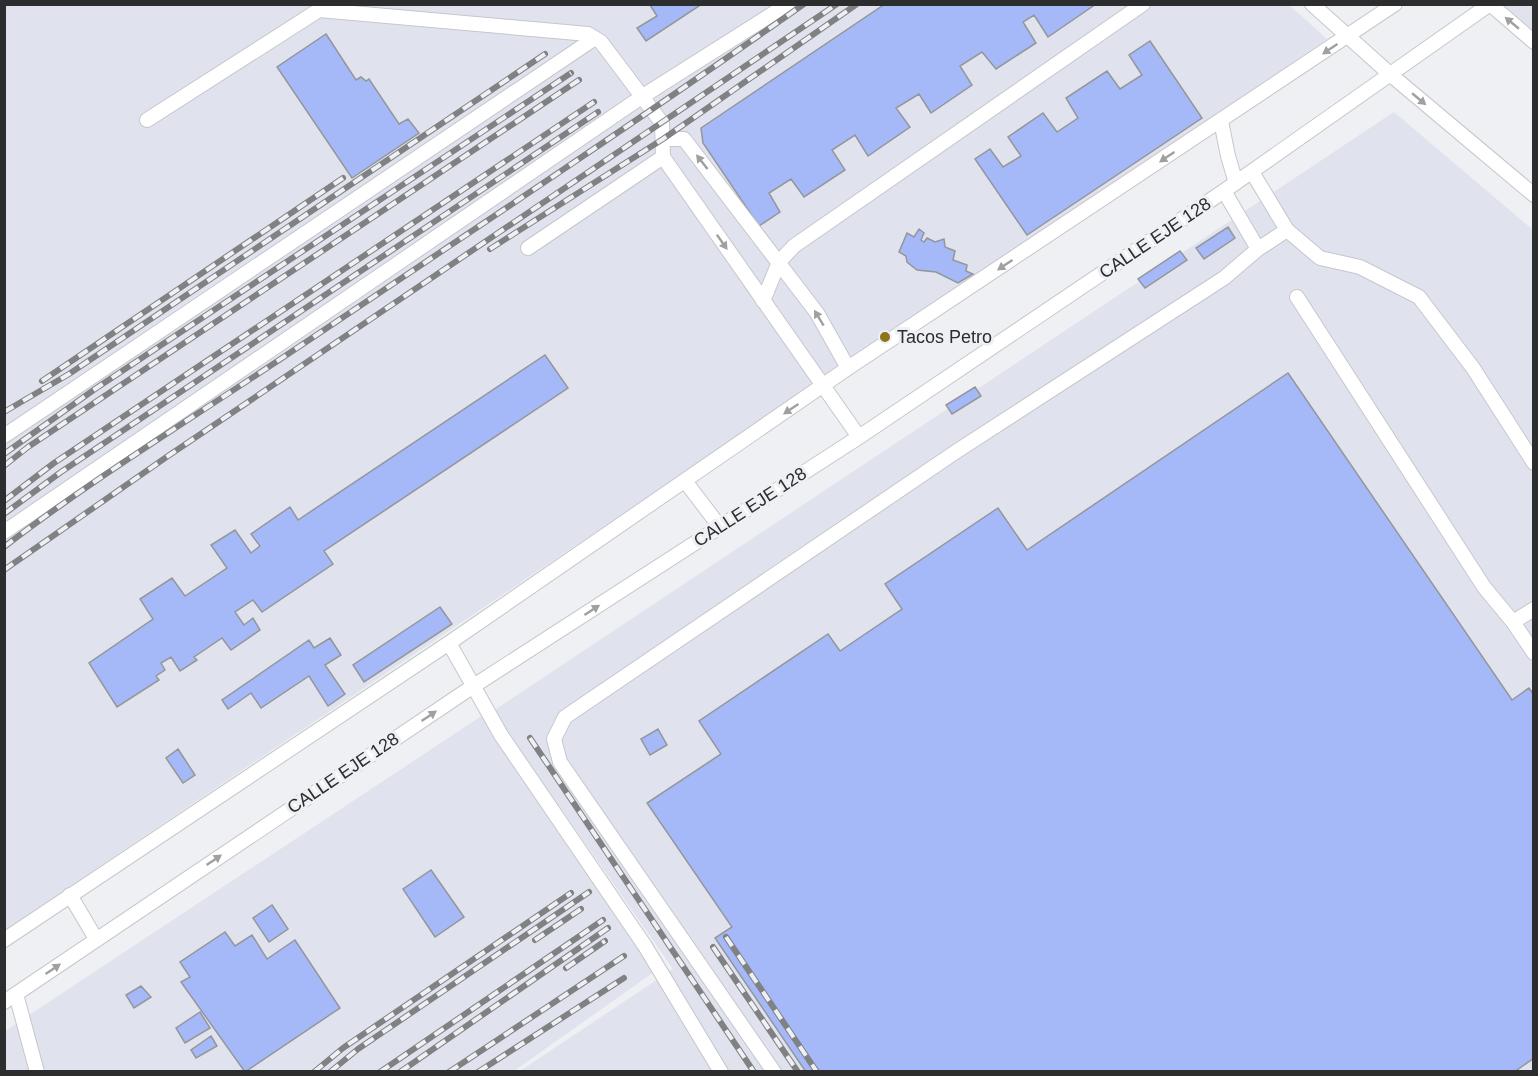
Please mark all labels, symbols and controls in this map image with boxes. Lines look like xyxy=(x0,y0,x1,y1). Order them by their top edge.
one-way arrow xyxy=(1505,17,1520,30)
one-way arrow xyxy=(1322,43,1338,55)
one-way arrow xyxy=(1411,92,1427,105)
one-way arrow xyxy=(1159,151,1175,162)
one-way arrow xyxy=(696,155,708,170)
street label: CALLE EJE 128 xyxy=(1095,193,1215,283)
one-way arrow xyxy=(716,233,728,249)
one-way arrow xyxy=(996,259,1013,270)
one-way arrow xyxy=(814,309,825,326)
place label: Tacos Petro xyxy=(897,327,992,347)
marker: Tacos Petro xyxy=(878,330,892,344)
one-way arrow xyxy=(783,403,799,415)
street label: CALLE EJE 128 xyxy=(690,463,810,551)
one-way arrow xyxy=(584,604,600,615)
one-way arrow xyxy=(420,710,436,722)
street label: CALLE EJE 128 xyxy=(283,728,403,818)
one-way arrow xyxy=(206,854,222,866)
one-way arrow xyxy=(44,963,60,975)

